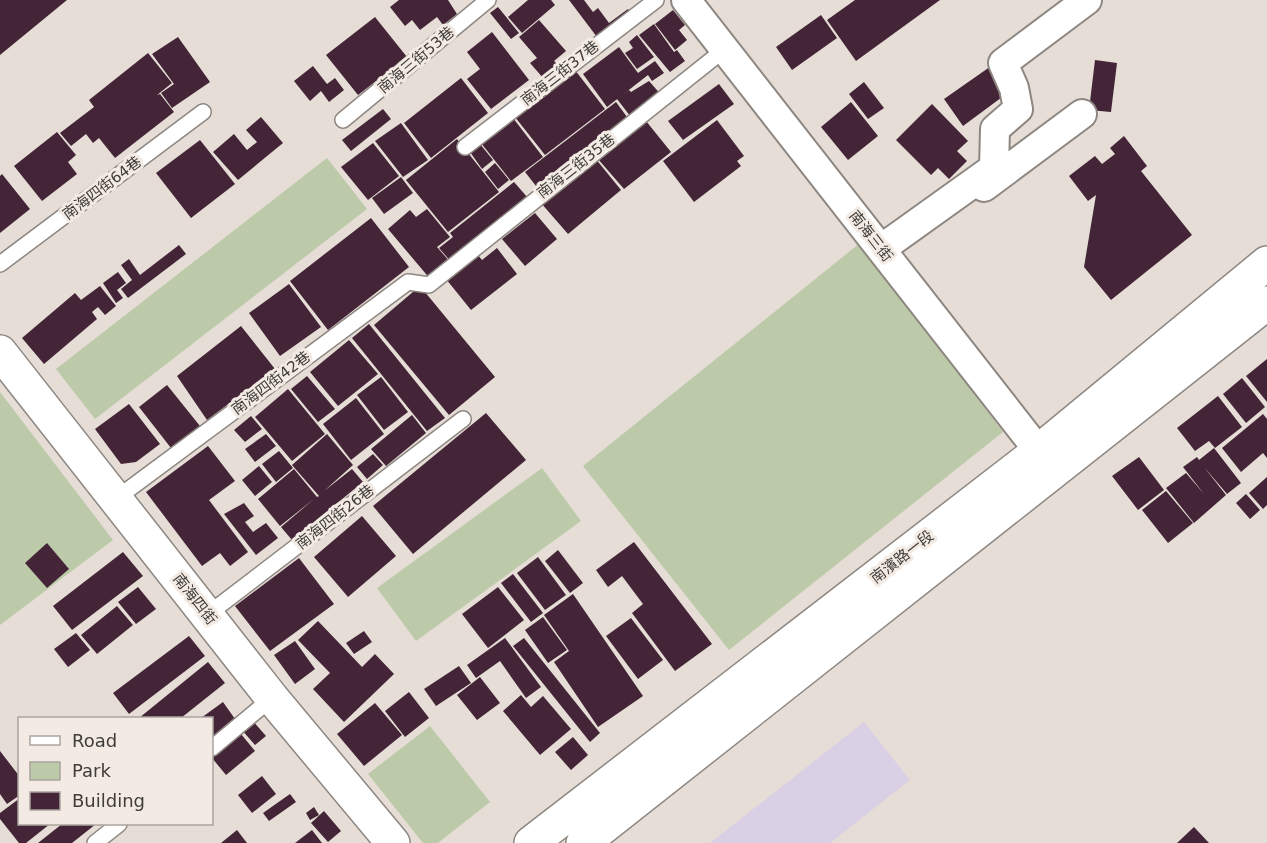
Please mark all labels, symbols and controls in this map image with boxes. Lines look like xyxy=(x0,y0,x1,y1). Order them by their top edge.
street label: 南海三街53巷 xyxy=(374,23,458,97)
street label: 南海三街37巷 xyxy=(517,37,603,109)
street label: 南海三街35巷 xyxy=(533,130,619,202)
street label: 南海四街64巷 xyxy=(59,152,145,224)
street label: 南海三街 xyxy=(845,207,897,265)
street label: 南海四街42巷 xyxy=(228,347,314,419)
street label: 南海四街26巷 xyxy=(292,481,378,553)
street label: 南濱路一段 xyxy=(867,527,937,587)
street label: 南海四街 xyxy=(169,570,221,628)
legend xyxy=(18,717,213,825)
text: Road xyxy=(72,730,117,751)
text: Park xyxy=(72,760,111,781)
text: Building xyxy=(72,790,145,811)

